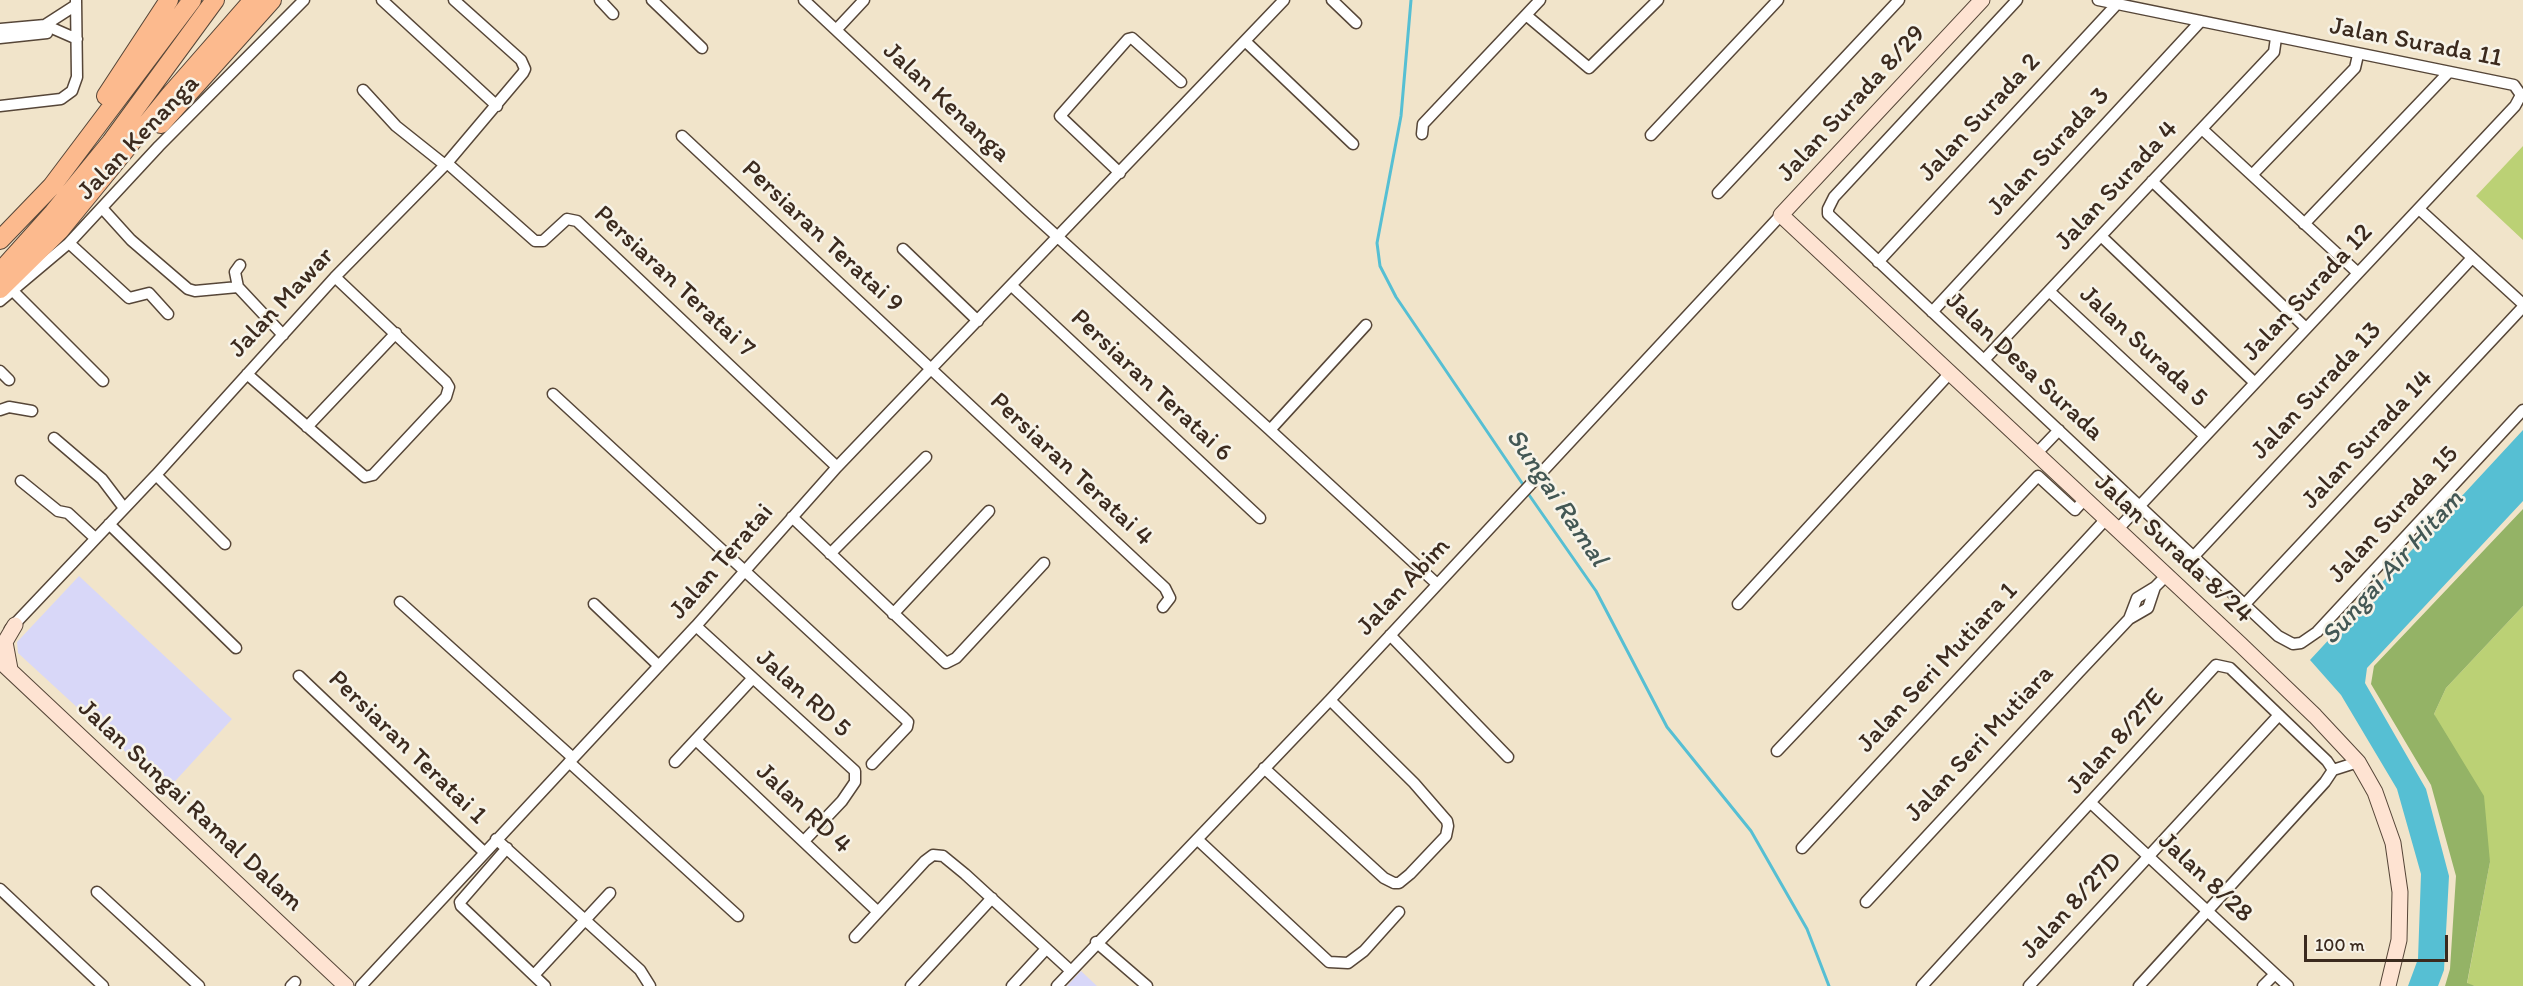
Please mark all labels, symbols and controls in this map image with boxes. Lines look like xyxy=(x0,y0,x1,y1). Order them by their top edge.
street label: Jalan Surada 11 xyxy=(2327,11,2505,75)
street label: Jalan Surada 8/29 xyxy=(1771,19,1933,189)
street label: Jalan Kenanga xyxy=(876,36,1016,170)
street label: Jalan Surada 2 xyxy=(1912,47,2048,189)
street label: Jalan Kenanga xyxy=(71,69,207,207)
street label: Jalan Surada 3 xyxy=(1981,81,2117,223)
street label: Jalan Surada 4 xyxy=(2049,114,2185,258)
street label: Persiaran Teratai 9 xyxy=(735,154,909,320)
street label: Persiaran Teratai 7 xyxy=(587,199,761,365)
street label: Jalan Surada 12 xyxy=(2236,218,2380,368)
street label: Jalan Mawar xyxy=(223,241,341,365)
street label: Jalan Surada 5 xyxy=(2072,279,2214,415)
street label: Jalan Desa Surada xyxy=(1938,286,2110,448)
street label: Persiaran Teratai 6 xyxy=(1064,303,1238,469)
street label: Jalan Surada 13 xyxy=(2245,316,2389,466)
street label: Jalan Surada 14 xyxy=(2296,364,2440,516)
street label: Persiaran Teratai 4 xyxy=(983,386,1159,554)
water label: Sungai Ramal xyxy=(1498,423,1614,573)
street label: Jalan Surada 15 xyxy=(2322,440,2466,590)
street label: Jalan Surada 8/24 xyxy=(2087,468,2259,630)
water label: Sungai Air Hitam xyxy=(2315,484,2471,652)
street label: Jalan Teratai xyxy=(663,498,781,626)
street label: Jalan Abim xyxy=(1351,531,1457,643)
street label: Jalan Seri Mutiara 1 xyxy=(1851,576,2025,760)
street label: Jalan RD 5 xyxy=(749,643,857,745)
street label: Jalan Seri Mutiara xyxy=(1899,659,2061,829)
street label: Persiaran Teratai 1 xyxy=(321,664,493,832)
street label: Jalan 8/27E xyxy=(2060,683,2172,801)
street label: Jalan Sungai Ramal Dalam xyxy=(71,693,309,919)
street label: Jalan RD 4 xyxy=(749,757,857,861)
street label: Jalan 8/28 xyxy=(2151,826,2259,930)
street label: Jalan 8/27D xyxy=(2015,846,2129,966)
scale bar xyxy=(2307,923,2451,961)
text: 100 m xyxy=(2315,934,2365,956)

